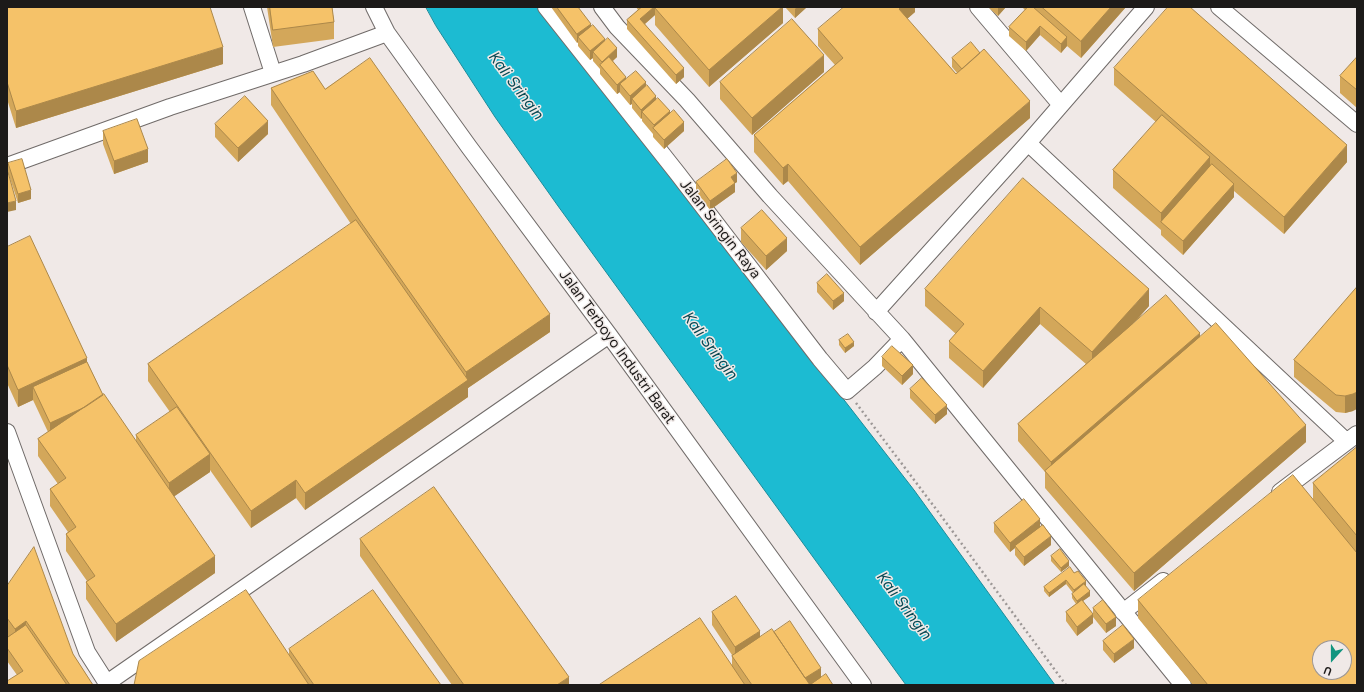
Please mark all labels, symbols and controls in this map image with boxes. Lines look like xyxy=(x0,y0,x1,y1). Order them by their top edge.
water label: Kali Sringin xyxy=(484,48,548,124)
street label: Jalan Sringin Raya xyxy=(676,176,764,282)
street label: Jalan Terboyo Industri Barat xyxy=(555,266,679,428)
water label: Kali Sringin xyxy=(678,308,742,384)
water label: Kali Sringin xyxy=(872,568,936,644)
north arrow xyxy=(1312,640,1352,680)
text: U xyxy=(1322,663,1334,678)

